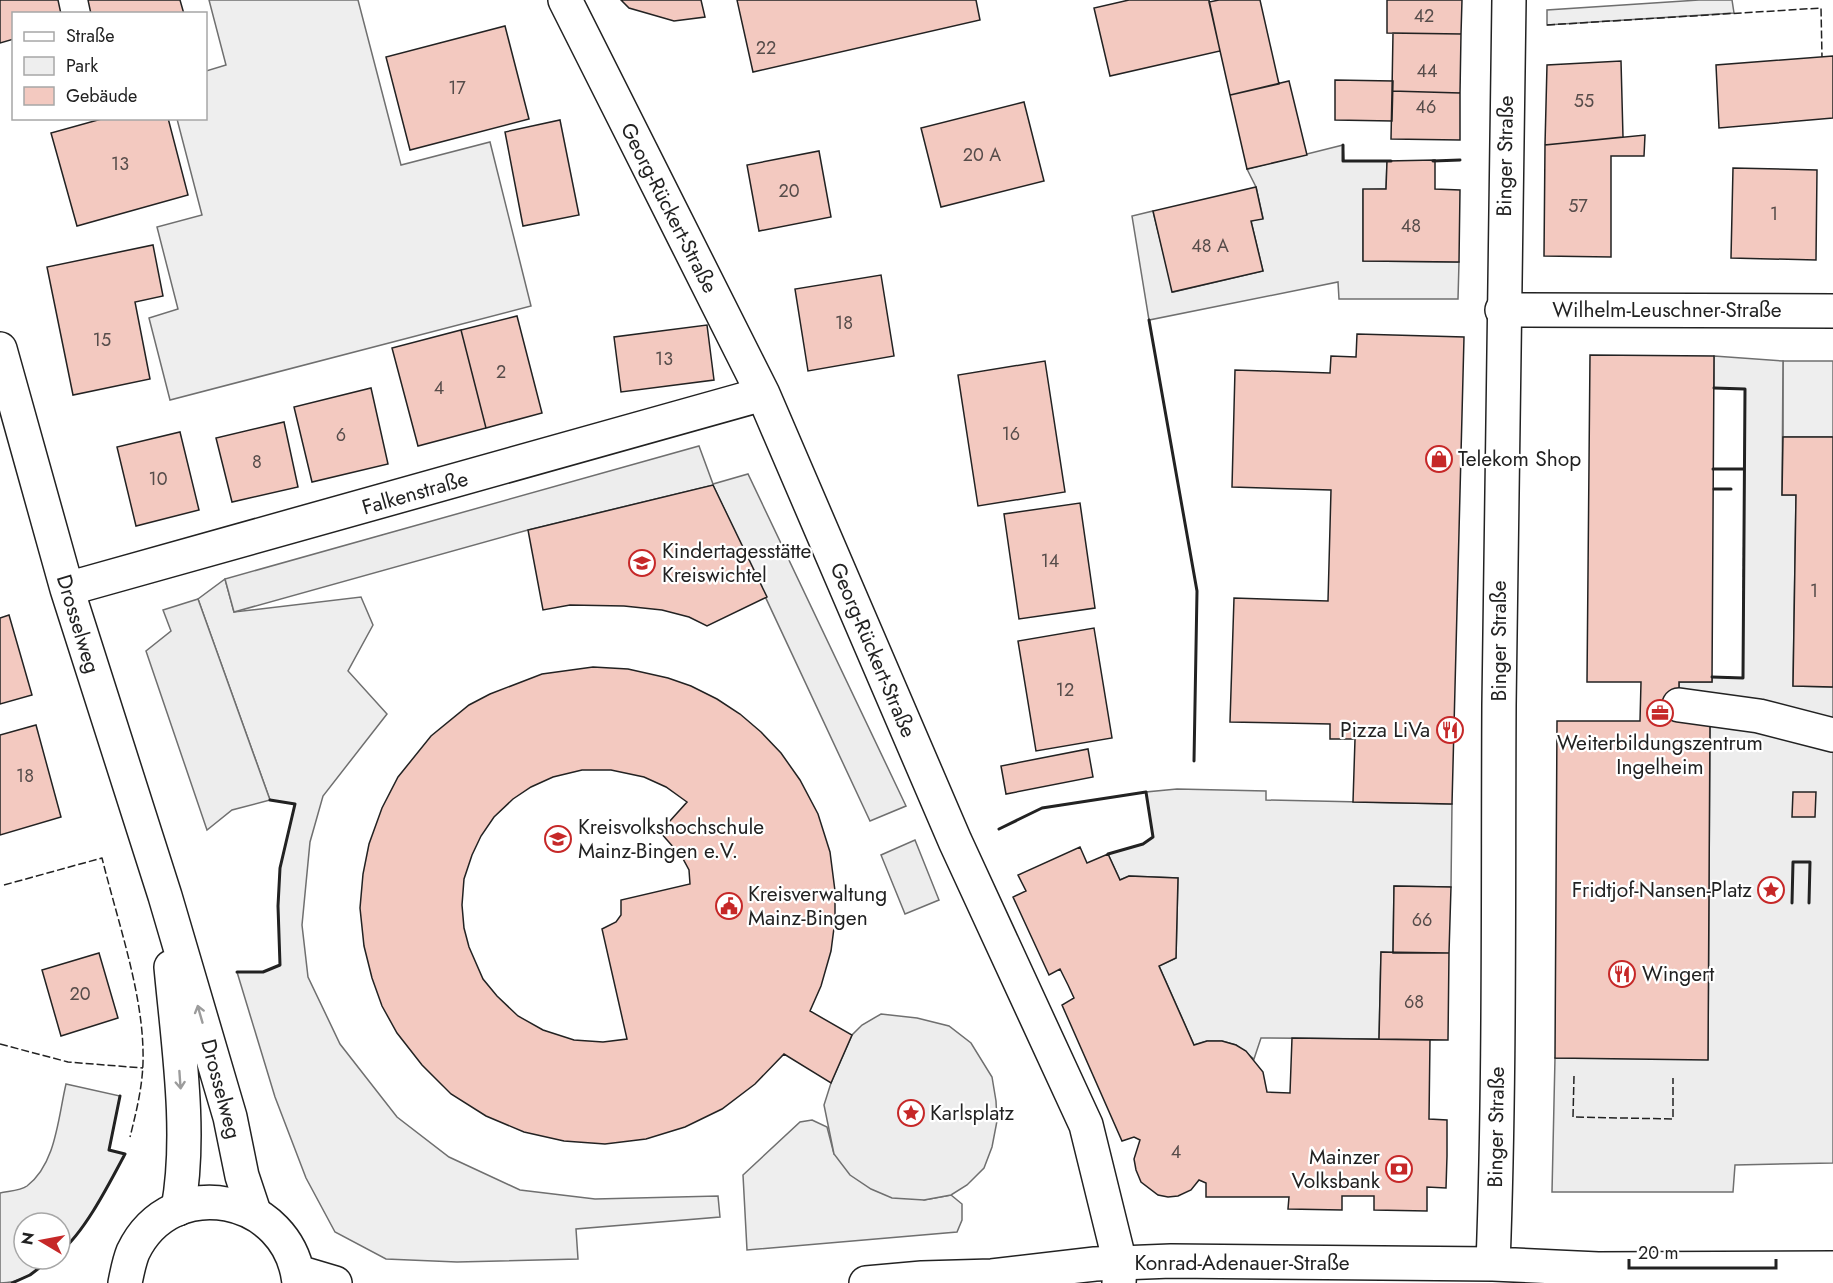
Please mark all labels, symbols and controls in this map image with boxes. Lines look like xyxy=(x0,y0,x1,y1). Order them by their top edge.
house number: 42 xyxy=(1414,3,1434,29)
legend xyxy=(12,12,207,120)
text: Straße xyxy=(66,23,114,49)
house number: 22 xyxy=(756,35,776,61)
text: Park xyxy=(66,53,98,79)
house number: 44 xyxy=(1417,58,1438,84)
house number: 17 xyxy=(448,75,466,101)
text: Gebäude xyxy=(66,83,137,109)
house number: 55 xyxy=(1574,88,1594,114)
house number: 46 xyxy=(1416,94,1436,120)
street label: Binger Straße xyxy=(1489,95,1521,217)
street label: Georg-Rückert-Straße xyxy=(613,118,725,299)
house number: 20 A xyxy=(963,142,1001,168)
house number: 13 xyxy=(111,151,129,177)
house number: 20 xyxy=(778,178,800,204)
house number: 57 xyxy=(1568,193,1588,219)
house number: 1 xyxy=(1770,201,1778,227)
house number: 48 xyxy=(1401,213,1421,239)
house number: 48 A xyxy=(1191,233,1229,259)
street label: Wilhelm-Leuschner-Straße xyxy=(1552,295,1782,325)
house number: 18 xyxy=(835,310,853,336)
house number: 15 xyxy=(93,327,111,353)
house number: 13 xyxy=(655,346,673,372)
house number: 2 xyxy=(496,359,506,385)
house number: 4 xyxy=(434,375,444,401)
house number: 16 xyxy=(1002,421,1020,447)
house number: 6 xyxy=(336,422,346,448)
shop icon: Telekom Shop xyxy=(1424,444,1454,474)
place label: Telekom Shop xyxy=(1458,444,1581,474)
house number: 8 xyxy=(252,449,262,475)
street label: Falkenstraße xyxy=(358,464,472,522)
house number: 10 xyxy=(149,466,168,492)
place label: Kindertagesstätte Kreiswichtel xyxy=(662,536,811,590)
school or university icon: Kindertagesstätte Kreiswichtel xyxy=(627,548,657,578)
house number: 14 xyxy=(1041,548,1059,574)
street label: Georg-Rückert-Straße xyxy=(823,558,924,742)
street label: Drosselweg xyxy=(49,571,107,677)
house number: 1 xyxy=(1810,578,1818,604)
street label: Binger Straße xyxy=(1484,580,1514,702)
house number: 12 xyxy=(1056,677,1074,703)
office icon: Weiterbildungszentrum Ingelheim xyxy=(1645,698,1675,728)
place label: Pizza LiVa xyxy=(1340,715,1430,745)
restaurant icon: Pizza LiVa xyxy=(1435,715,1465,745)
place label: Weiterbildungszentrum Ingelheim xyxy=(1557,728,1763,782)
house number: 18 xyxy=(16,763,34,789)
place label: Kreisvolkshochschule Mainz-Bingen e.V. xyxy=(578,812,764,866)
school or university icon: Kreisvolkshochschule Mainz-Bingen e.V. xyxy=(543,824,573,854)
place label: Fridtjof-Nansen-Platz xyxy=(1572,875,1752,905)
place icon: Fridtjof-Nansen-Platz xyxy=(1756,875,1786,905)
place label: Kreisverwaltung Mainz-Bingen xyxy=(748,879,887,933)
public building icon: Kreisverwaltung Mainz-Bingen xyxy=(714,891,744,921)
house number: 66 xyxy=(1412,907,1432,933)
restaurant icon: Wingert xyxy=(1607,959,1637,989)
place label: Wingert xyxy=(1642,959,1714,989)
house number: 20 xyxy=(69,981,91,1007)
house number: 68 xyxy=(1404,989,1424,1015)
one-way arrow xyxy=(194,1005,205,1024)
street label: Drosselweg xyxy=(193,1036,249,1142)
street label: Binger Straße xyxy=(1480,1066,1512,1188)
one-way arrow xyxy=(175,1070,186,1090)
place icon: Karlsplatz xyxy=(896,1098,926,1128)
place label: Karlsplatz xyxy=(930,1098,1014,1128)
house number: 4 xyxy=(1171,1139,1181,1165)
place label: Mainzer Volksbank xyxy=(1291,1142,1381,1196)
bank icon: Mainzer Volksbank xyxy=(1384,1154,1414,1184)
north arrow xyxy=(12,1211,72,1271)
text: N xyxy=(15,1230,40,1247)
scale bar xyxy=(1629,1232,1776,1270)
text: 20 m xyxy=(1638,1240,1678,1266)
street label: Konrad-Adenauer-Straße xyxy=(1134,1248,1350,1278)

